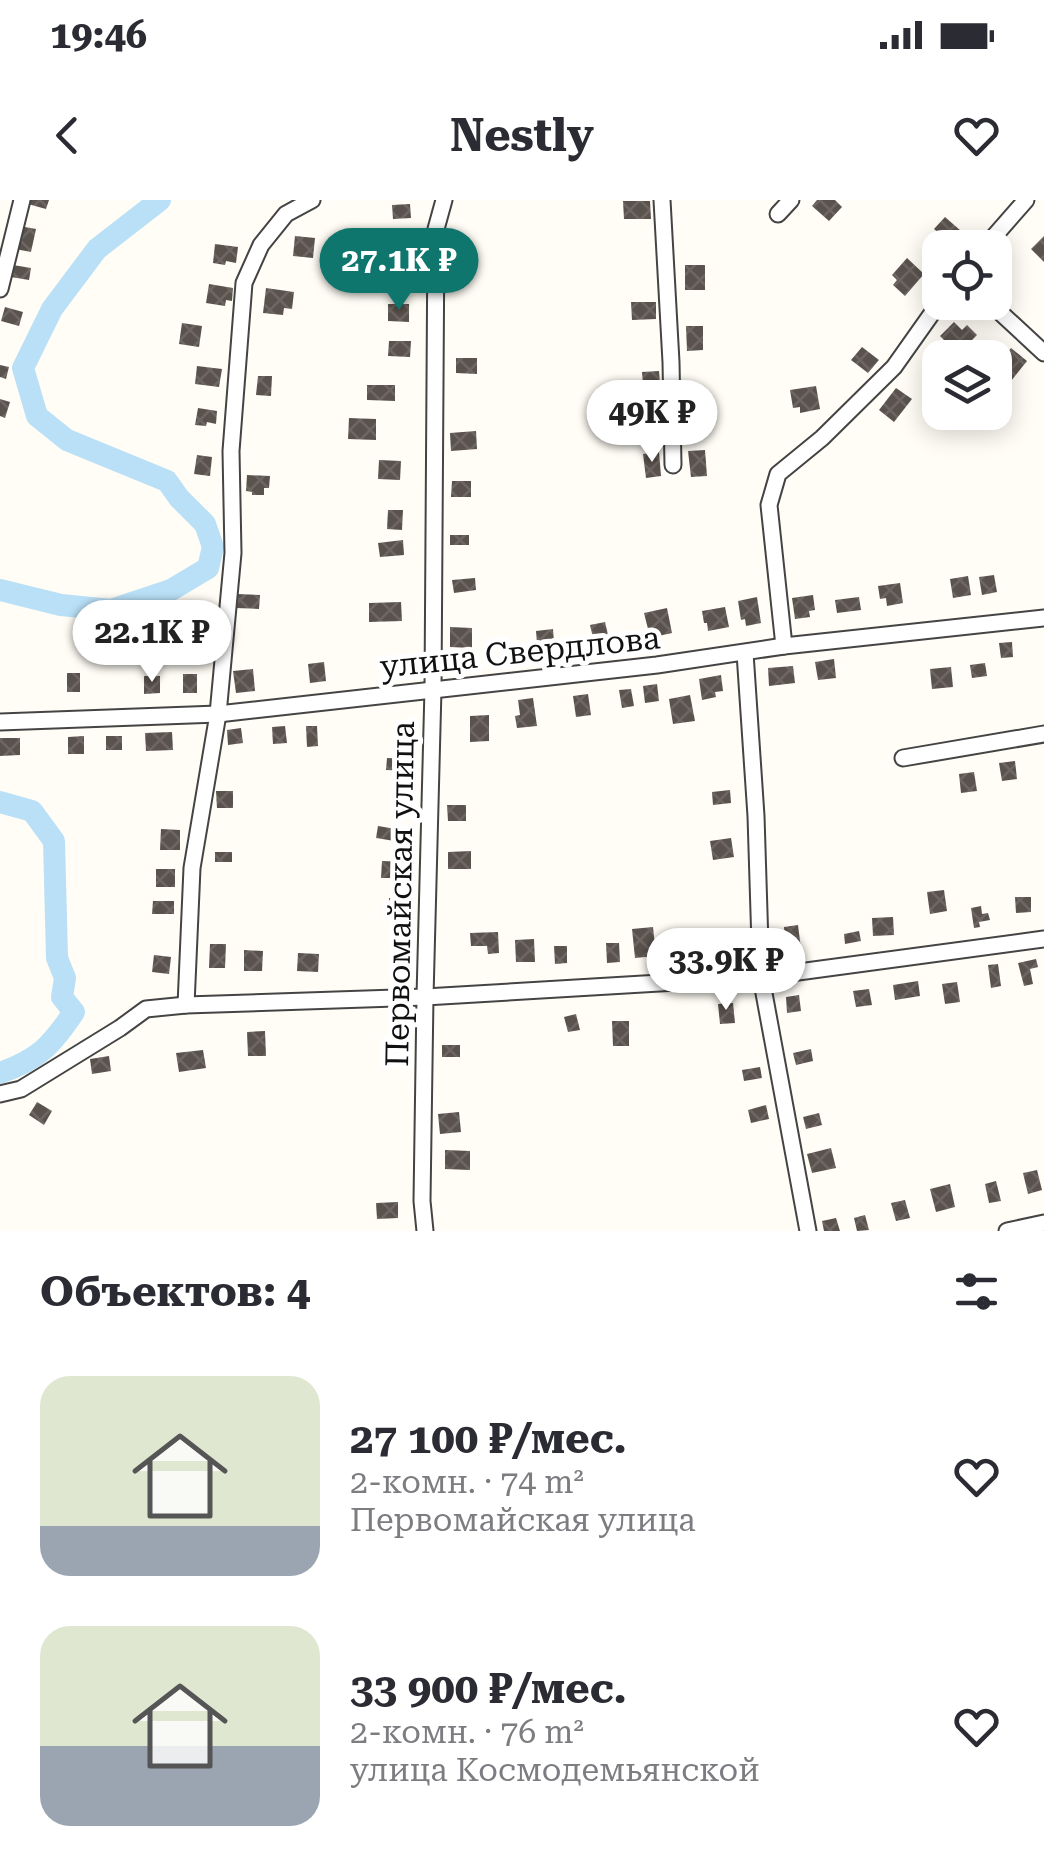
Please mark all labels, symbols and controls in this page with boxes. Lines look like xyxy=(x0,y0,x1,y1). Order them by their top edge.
text: 19:46 xyxy=(50,13,147,57)
icon: back xyxy=(40,108,95,163)
icon: heart xyxy=(949,108,1004,163)
text: Nestly xyxy=(450,109,594,162)
pin: 27.1K ₽ xyxy=(307,228,491,313)
map controls xyxy=(922,230,1012,430)
button: locate xyxy=(922,230,1012,320)
text: 27.1K ₽ xyxy=(342,241,456,279)
button: layers xyxy=(922,340,1012,430)
pin: 49K ₽ xyxy=(582,380,722,465)
text: 49K ₽ xyxy=(608,393,696,431)
pin: 22.1K ₽ xyxy=(60,600,244,685)
text: 22.1K ₽ xyxy=(95,613,209,651)
street label: улица Свердлова xyxy=(378,618,662,686)
street label: Первомайская улица xyxy=(378,721,422,1067)
pin: 33.9K ₽ xyxy=(634,928,818,1013)
text: 33.9K ₽ xyxy=(669,941,783,979)
icon: filters xyxy=(949,1264,1004,1319)
text: Объектов: 4 xyxy=(40,1267,310,1316)
text: 27 100 ₽/мес. xyxy=(350,1414,627,1463)
icon: home xyxy=(120,1416,240,1536)
icon: heart xyxy=(949,1449,1004,1504)
text: 2-комн. · 74 m² xyxy=(350,1463,584,1501)
text: Первомайская улица xyxy=(350,1501,696,1539)
text: 33 900 ₽/мес. xyxy=(350,1664,627,1713)
icon: home xyxy=(120,1666,240,1786)
icon: heart xyxy=(949,1699,1004,1754)
text: 2-комн. · 76 m² xyxy=(350,1713,584,1751)
text: улица Космодемьянской xyxy=(350,1751,760,1789)

